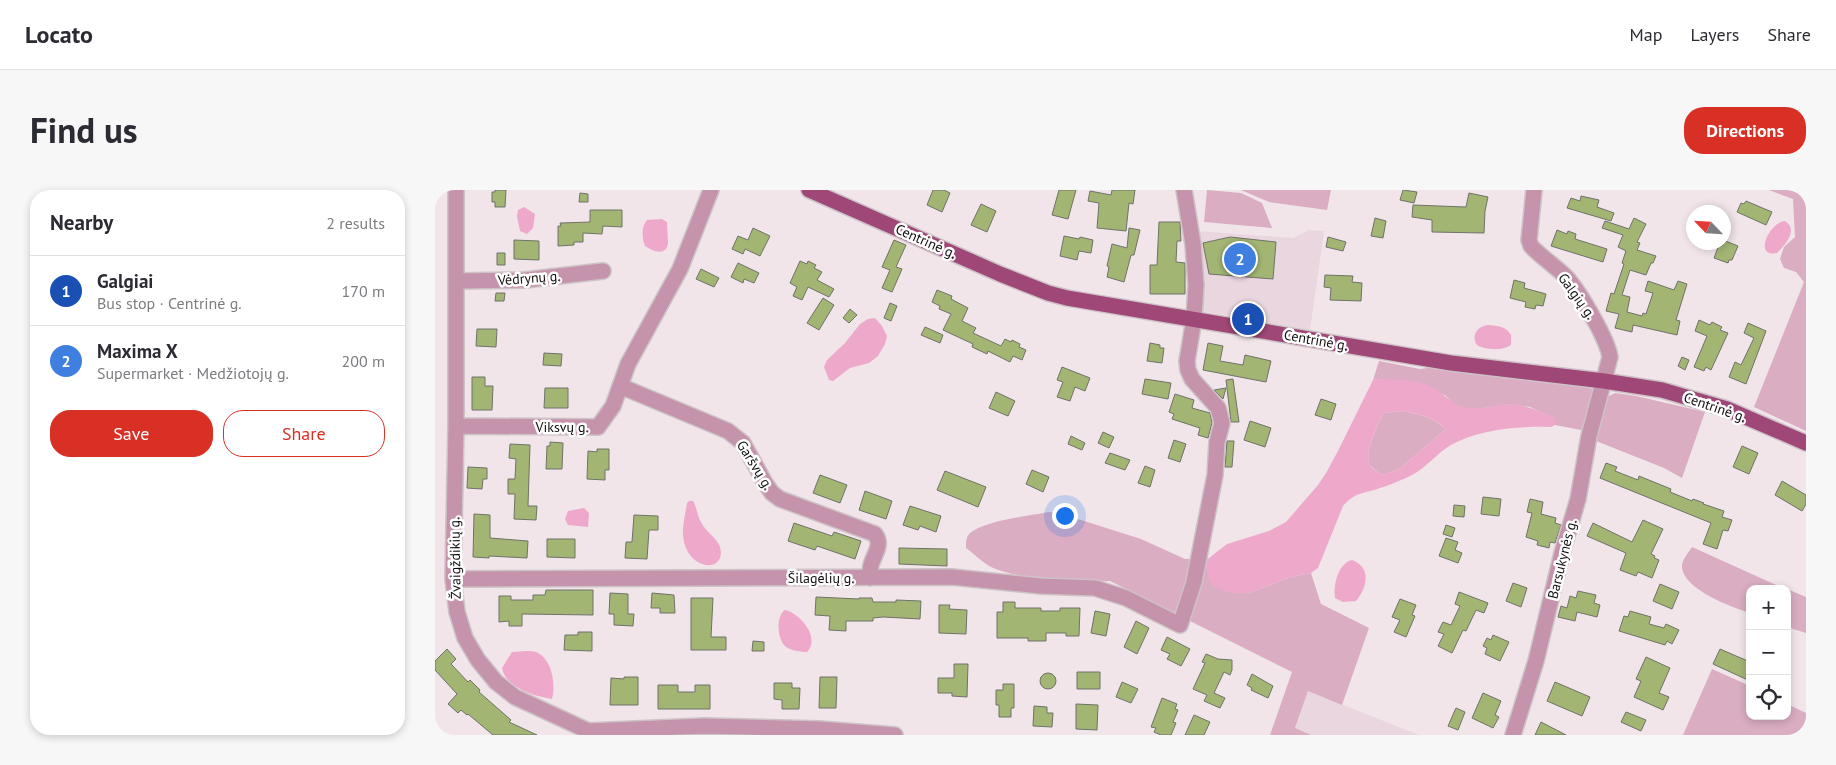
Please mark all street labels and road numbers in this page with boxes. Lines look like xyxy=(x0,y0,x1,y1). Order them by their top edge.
street label: Centrinė g. xyxy=(893,220,959,262)
street label: Vėdrynų g. xyxy=(496,267,561,289)
street label: Galgių g. xyxy=(1554,269,1600,323)
street label: Centrinė g. xyxy=(1283,326,1349,354)
street label: Centrinė g. xyxy=(1682,388,1748,426)
street label: Viksvų g. xyxy=(535,418,588,436)
street label: Garšvų g. xyxy=(733,437,777,493)
street label: Žvaigždikių g. xyxy=(445,517,465,599)
street label: Barsukynės g. xyxy=(1543,517,1581,601)
street label: Šilagėlių g. xyxy=(788,569,854,587)

